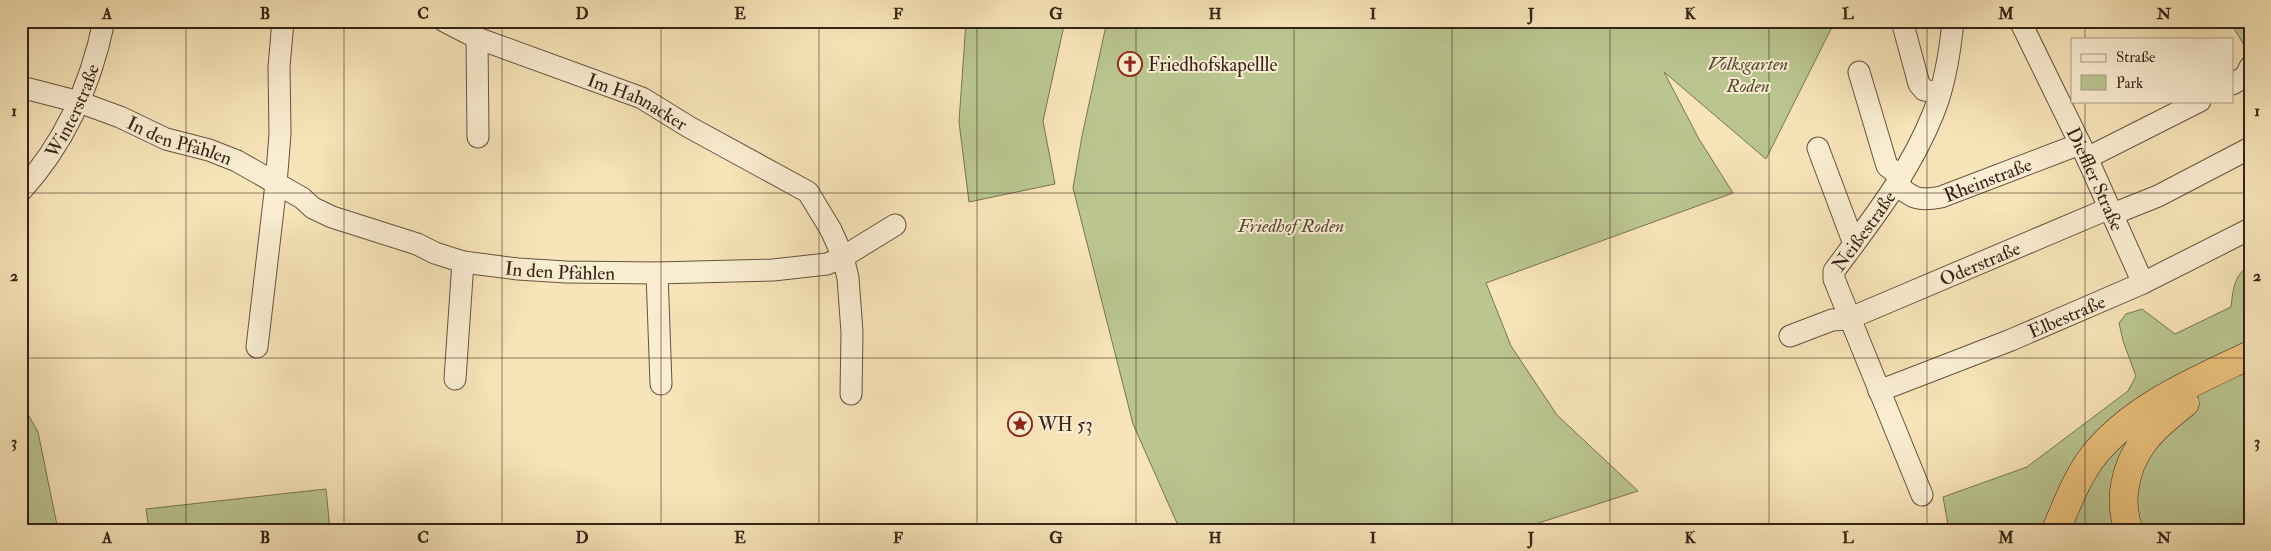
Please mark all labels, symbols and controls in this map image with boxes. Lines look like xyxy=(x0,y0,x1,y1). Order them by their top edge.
text: A xyxy=(101,4,113,24)
text: B xyxy=(260,4,270,24)
text: C xyxy=(417,4,429,24)
text: D xyxy=(575,4,589,24)
text: E xyxy=(734,4,746,24)
text: F xyxy=(893,4,903,24)
text: G xyxy=(1049,4,1063,24)
text: H xyxy=(1208,4,1222,24)
text: I xyxy=(1370,4,1377,24)
text: J xyxy=(1527,4,1535,25)
text: K xyxy=(1684,4,1696,24)
text: L xyxy=(1842,4,1854,24)
text: M xyxy=(1997,4,2014,24)
text: N xyxy=(2156,4,2172,24)
legend xyxy=(2071,38,2234,102)
text: Straße xyxy=(2116,48,2155,67)
church icon: Friedhofskapellle xyxy=(1117,51,1143,77)
park label: Volksgarten Roden xyxy=(1708,52,1788,98)
place label: Friedhofskapellle xyxy=(1148,53,1277,78)
street label: Winterstraße xyxy=(39,61,105,163)
street label: Im Hahnacker xyxy=(584,68,692,136)
text: Park xyxy=(2116,74,2143,93)
text: 1 xyxy=(11,101,17,121)
text: 1 xyxy=(2254,101,2260,121)
street label: In den Pfählen xyxy=(123,111,236,171)
street label: Dieffler Straße xyxy=(2061,123,2129,235)
street label: Rheinstraße xyxy=(1941,153,2035,208)
street label: Neißestraße xyxy=(1827,187,1901,276)
park label: Friedhof Roden xyxy=(1237,214,1344,238)
street label: Oderstraße xyxy=(1936,236,2024,292)
street label: In den Pfählen xyxy=(504,256,615,286)
text: 2 xyxy=(10,266,18,286)
text: 2 xyxy=(2253,266,2261,286)
street label: Elbestraße xyxy=(2025,290,2109,344)
place icon: WH 53 xyxy=(1007,411,1033,437)
place label: WH 53 xyxy=(1037,413,1093,437)
text: 3 xyxy=(11,432,17,452)
text: 3 xyxy=(2254,432,2260,452)
text: A xyxy=(101,528,113,548)
text: B xyxy=(260,528,270,548)
text: C xyxy=(417,528,429,548)
text: D xyxy=(575,528,589,548)
text: E xyxy=(734,528,746,548)
text: F xyxy=(893,528,903,548)
text: G xyxy=(1049,528,1063,548)
text: H xyxy=(1208,528,1222,548)
text: I xyxy=(1370,528,1377,548)
text: J xyxy=(1527,528,1535,549)
text: K xyxy=(1684,528,1696,548)
text: L xyxy=(1842,528,1854,548)
text: M xyxy=(1997,528,2014,548)
text: N xyxy=(2156,528,2172,548)

